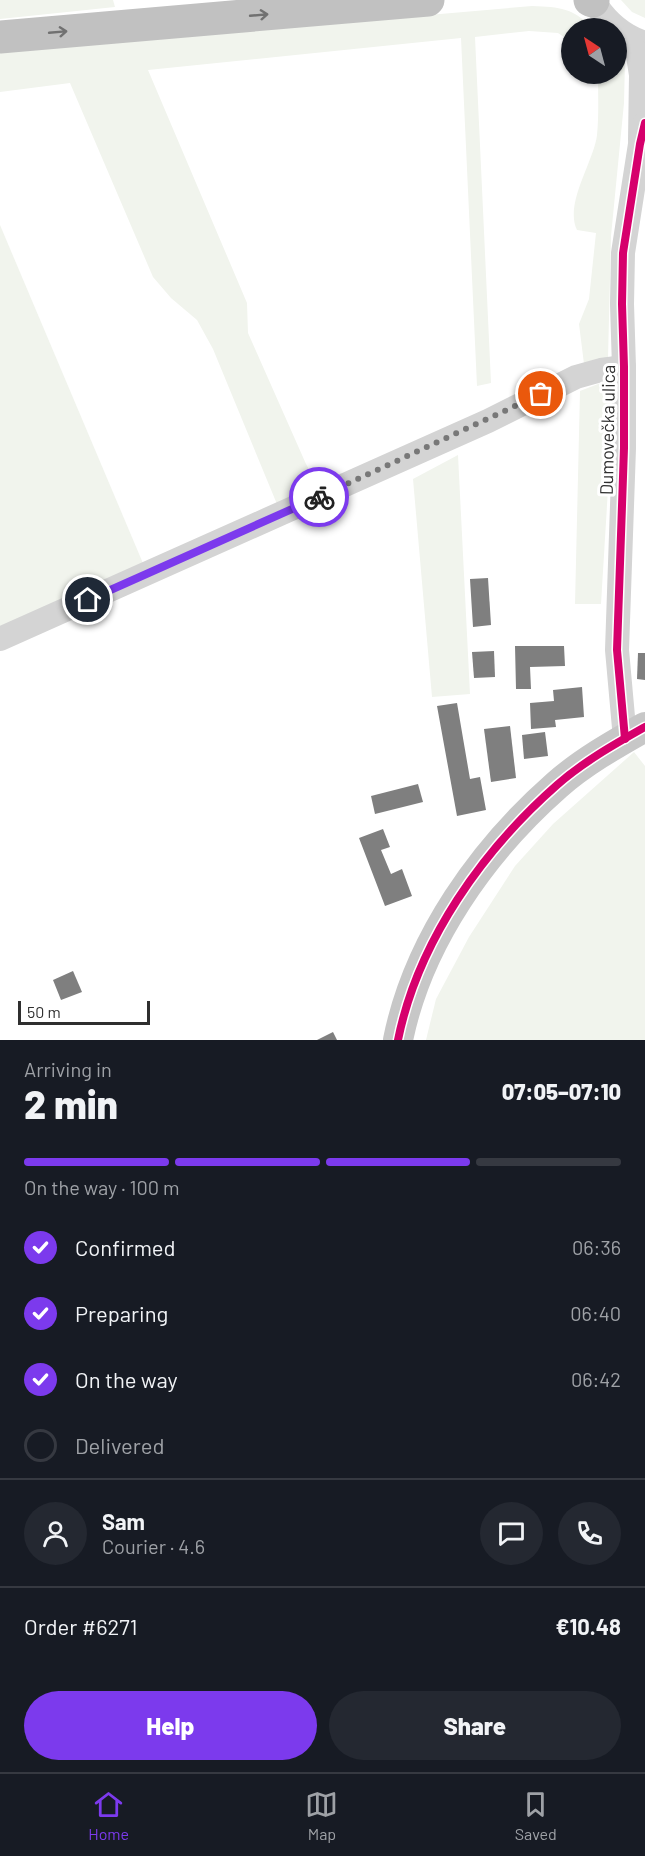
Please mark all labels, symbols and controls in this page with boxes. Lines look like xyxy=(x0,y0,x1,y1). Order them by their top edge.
one-way arrow xyxy=(248,9,268,20)
north arrow xyxy=(561,18,627,84)
map controls xyxy=(561,18,627,84)
one-way arrow xyxy=(48,26,68,37)
street label: Dumovečka ulica xyxy=(595,365,619,495)
pin xyxy=(515,368,566,419)
icon: bag xyxy=(524,377,557,410)
courier xyxy=(289,467,349,527)
icon: bike xyxy=(303,481,336,514)
pin xyxy=(62,574,113,625)
icon: home xyxy=(71,583,104,616)
scale bar xyxy=(18,998,150,1025)
text: 50 m xyxy=(27,1002,61,1021)
text: Arriving in xyxy=(24,1057,112,1081)
text: 07:05–07:10 xyxy=(502,1078,621,1104)
text: 2 min xyxy=(24,1080,118,1127)
text: On the way · 100 m xyxy=(24,1175,180,1199)
icon: check xyxy=(24,1231,57,1264)
text: Confirmed xyxy=(75,1234,175,1260)
text: 06:36 xyxy=(572,1235,621,1259)
icon: check xyxy=(24,1297,57,1330)
text: Preparing xyxy=(75,1300,168,1326)
text: 06:40 xyxy=(570,1301,621,1325)
icon: check xyxy=(24,1363,57,1396)
text: On the way xyxy=(75,1366,178,1392)
text: 06:42 xyxy=(571,1367,621,1391)
text: Delivered xyxy=(75,1432,164,1458)
button: person xyxy=(24,1502,87,1565)
button: chat xyxy=(480,1502,543,1565)
button: phone xyxy=(558,1502,621,1565)
text: Sam xyxy=(102,1508,145,1534)
text: Courier · 4.6 xyxy=(102,1534,205,1558)
text: Order #6271 xyxy=(24,1613,138,1639)
text: €10.48 xyxy=(556,1613,621,1639)
button: Help xyxy=(24,1691,317,1760)
button: Share xyxy=(329,1691,621,1760)
tab: Home xyxy=(88,1788,129,1843)
tab: Map xyxy=(305,1788,338,1843)
tab: Saved xyxy=(515,1788,557,1843)

